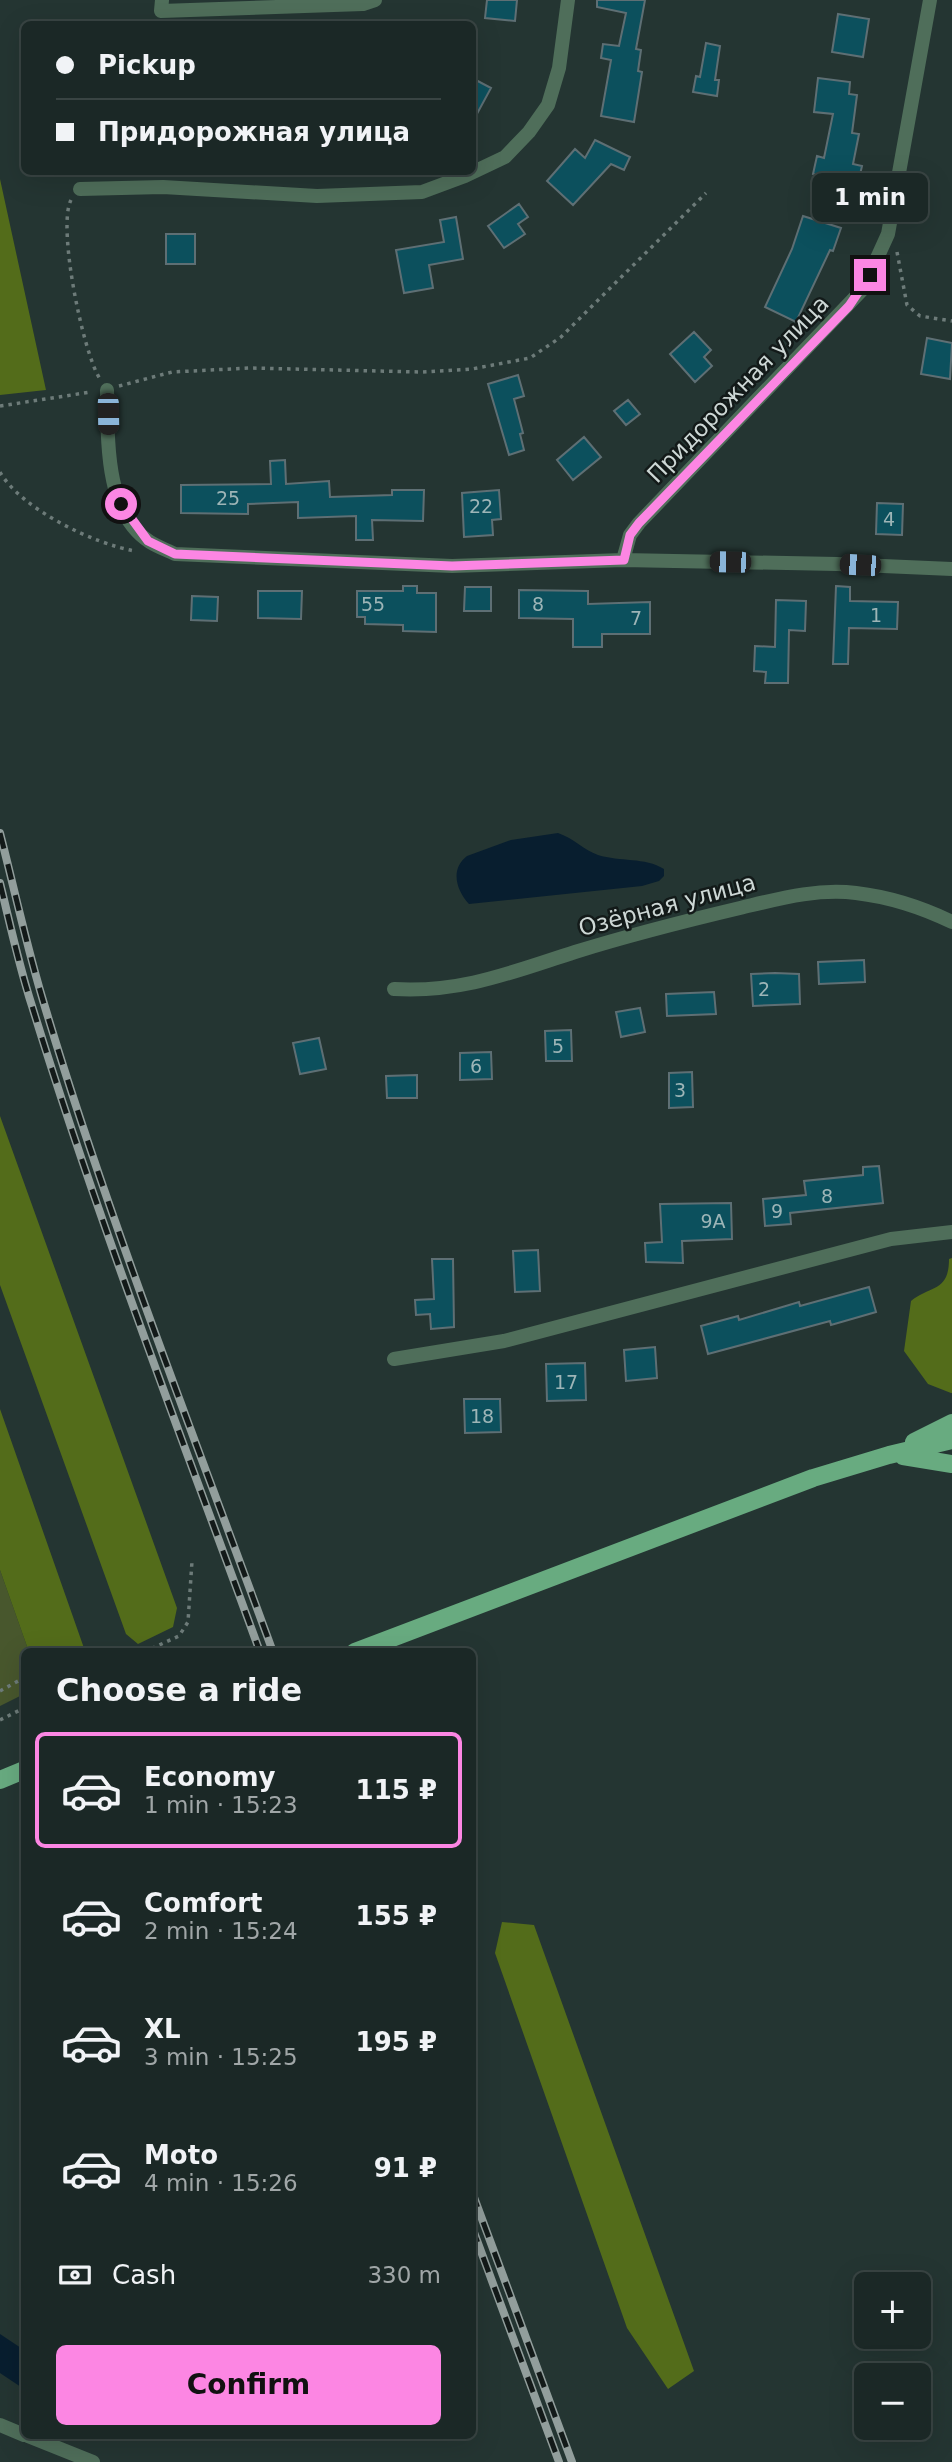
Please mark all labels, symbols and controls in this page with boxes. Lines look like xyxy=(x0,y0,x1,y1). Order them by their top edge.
text: Pickup xyxy=(98,50,196,80)
text: Придорожная улица xyxy=(98,117,410,147)
callout: 1 min xyxy=(812,174,928,222)
text: 1 min xyxy=(834,184,906,210)
route end xyxy=(854,259,886,291)
street label: Придорожная улица xyxy=(642,290,834,488)
car xyxy=(98,393,119,435)
house number: 25 xyxy=(216,487,240,509)
route start xyxy=(105,488,137,520)
house number: 22 xyxy=(469,495,493,517)
house number: 4 xyxy=(883,508,895,530)
car xyxy=(709,551,752,573)
car xyxy=(839,553,882,577)
house number: 55 xyxy=(361,593,385,615)
house number: 8 xyxy=(532,593,544,615)
house number: 1 xyxy=(870,604,882,626)
house number: 7 xyxy=(630,607,642,629)
street label: Озёрная улица xyxy=(576,869,758,941)
house number: 2 xyxy=(758,978,770,1000)
house number: 5 xyxy=(552,1035,564,1057)
house number: 6 xyxy=(470,1055,482,1077)
house number: 3 xyxy=(674,1079,686,1101)
house number: 8 xyxy=(821,1185,833,1207)
house number: 9 xyxy=(771,1200,783,1222)
house number: 9А xyxy=(700,1210,726,1232)
house number: 17 xyxy=(554,1371,578,1393)
house number: 18 xyxy=(470,1405,494,1427)
text: Choose a ride xyxy=(56,1671,302,1709)
icon: car xyxy=(60,1759,123,1822)
text: Economy xyxy=(144,1762,275,1792)
text: 115 ₽ xyxy=(356,1775,437,1805)
text: 1 min · 15:23 xyxy=(144,1792,298,1818)
icon: car xyxy=(60,1885,123,1948)
text: Comfort xyxy=(144,1888,262,1918)
text: 155 ₽ xyxy=(356,1901,437,1931)
text: 2 min · 15:24 xyxy=(144,1918,298,1944)
icon: car xyxy=(60,2011,123,2074)
text: XL xyxy=(144,2014,181,2044)
text: 195 ₽ xyxy=(356,2027,437,2057)
text: 3 min · 15:25 xyxy=(144,2044,298,2070)
icon: car xyxy=(60,2137,123,2200)
text: Moto xyxy=(144,2140,218,2170)
text: 91 ₽ xyxy=(374,2153,437,2183)
text: 4 min · 15:26 xyxy=(144,2170,298,2196)
icon: cash xyxy=(56,2256,94,2294)
text: Cash xyxy=(112,2260,176,2290)
text: 330 m xyxy=(367,2262,441,2288)
map controls xyxy=(854,2272,931,2440)
button: + xyxy=(854,2272,931,2349)
button: Confirm xyxy=(56,2345,441,2425)
button: − xyxy=(854,2363,931,2440)

